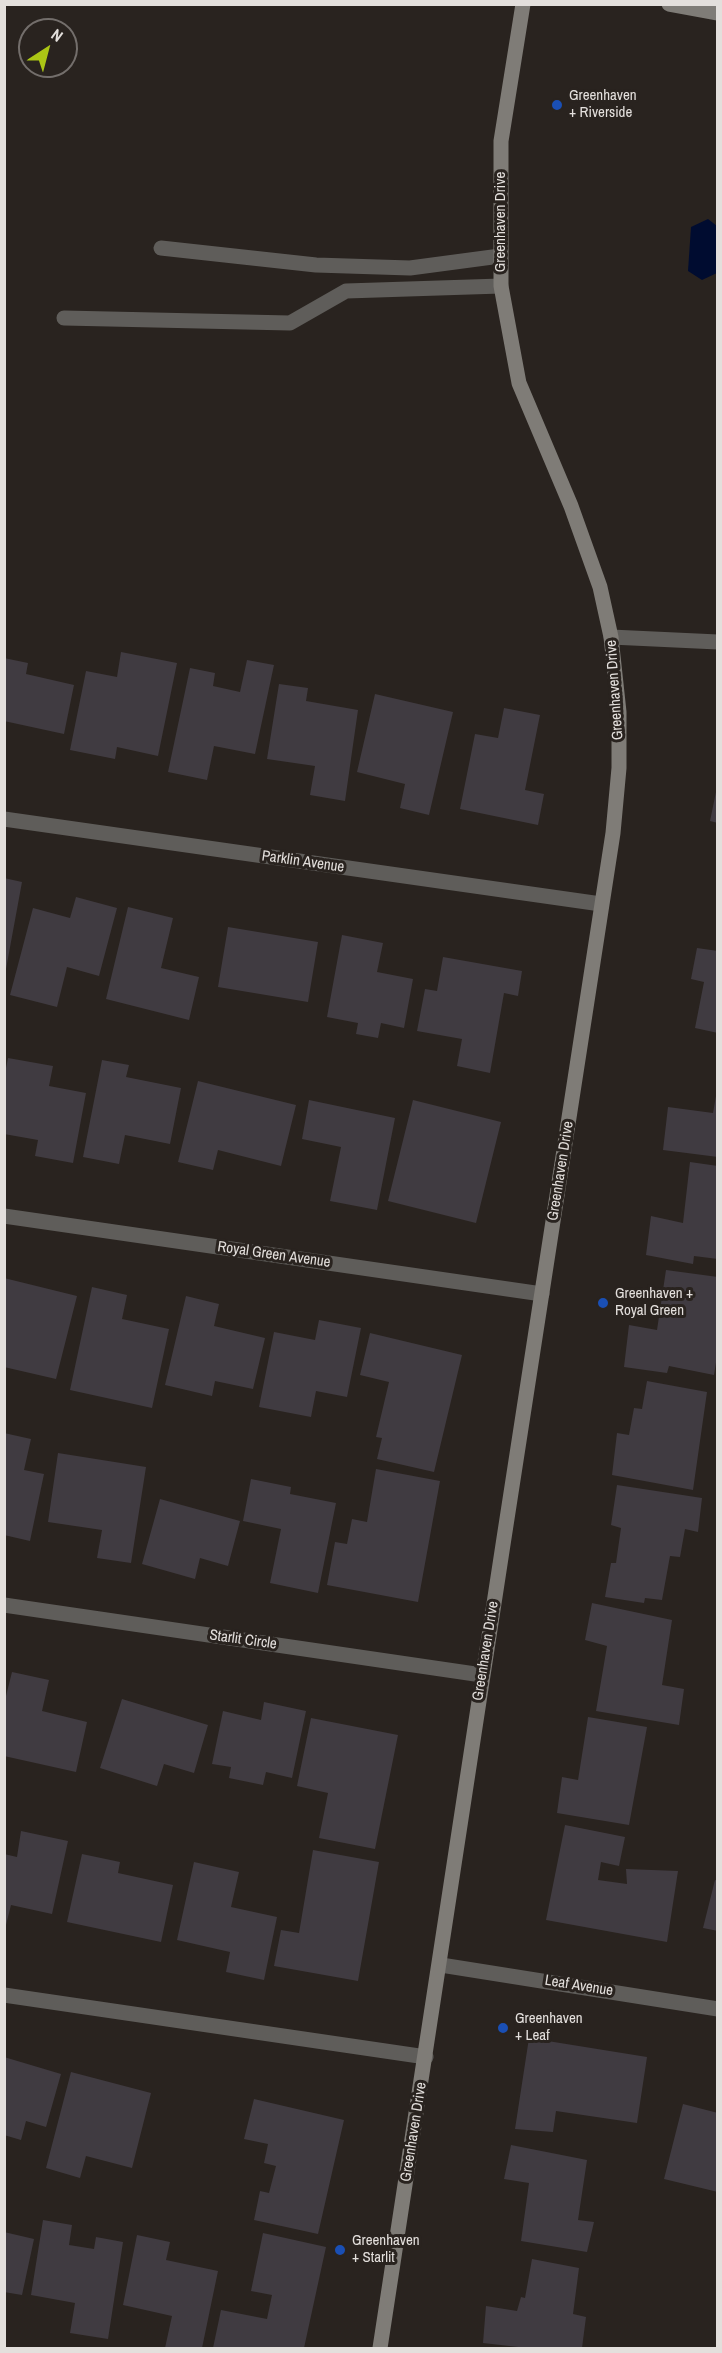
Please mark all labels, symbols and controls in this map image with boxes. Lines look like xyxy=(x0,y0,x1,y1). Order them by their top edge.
north arrow xyxy=(18,18,78,78)
text: N xyxy=(47,23,68,47)
place label: Greenhaven + Riverside xyxy=(569,87,637,122)
marker: Greenhaven + Riverside xyxy=(550,98,564,112)
street label: Greenhaven Drive xyxy=(492,172,510,272)
street label: Greenhaven Drive xyxy=(603,639,627,741)
street label: Parklin Avenue xyxy=(261,847,345,877)
street label: Greenhaven Drive xyxy=(544,1120,578,1222)
street label: Royal Green Avenue xyxy=(216,1238,332,1272)
place label: Greenhaven + Royal Green xyxy=(615,1285,693,1320)
marker: Greenhaven + Royal Green xyxy=(596,1296,610,1310)
street label: Greenhaven Drive xyxy=(469,1600,503,1702)
street label: Starlit Circle xyxy=(208,1626,278,1654)
street label: Leaf Avenue xyxy=(544,1972,614,2000)
place label: Greenhaven + Leaf xyxy=(515,2010,583,2045)
marker: Greenhaven + Leaf xyxy=(496,2021,510,2035)
street label: Greenhaven Drive xyxy=(397,2081,431,2183)
place label: Greenhaven + Starlit xyxy=(352,2232,420,2267)
marker: Greenhaven + Starlit xyxy=(333,2243,347,2257)

